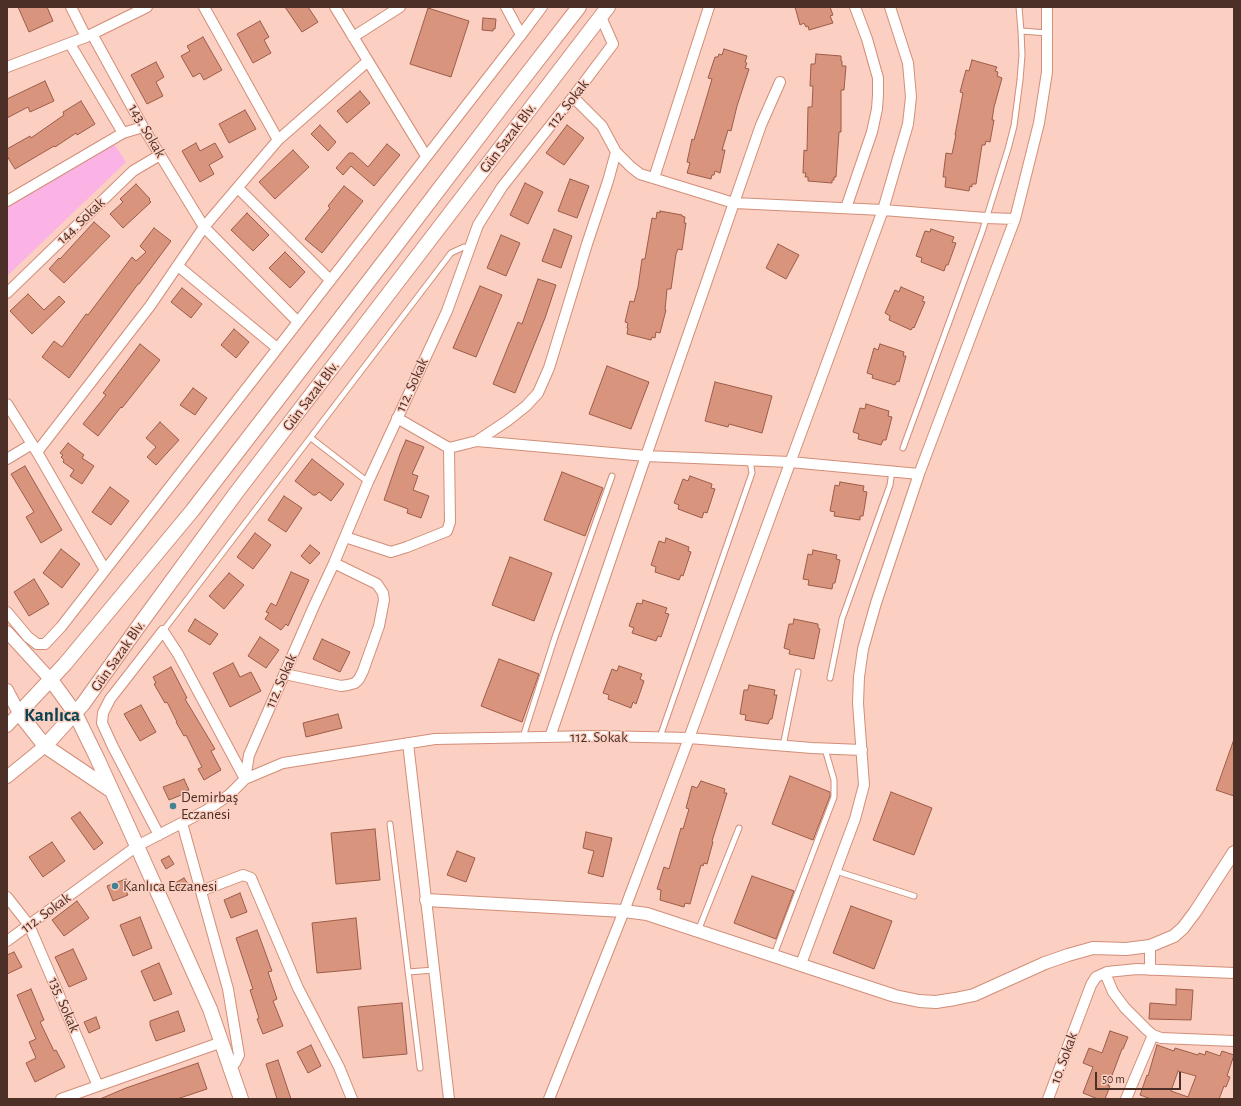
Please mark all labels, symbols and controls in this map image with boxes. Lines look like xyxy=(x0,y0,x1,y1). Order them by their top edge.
street label: 112. Sokak xyxy=(543,76,593,132)
street label: Gün Sazak Blv. xyxy=(476,99,540,177)
street label: 143. Sokak xyxy=(124,101,170,161)
street label: 144. Sokak xyxy=(53,194,109,248)
street label: 112. Sokak xyxy=(392,355,432,415)
street label: Gün Sazak Blv. xyxy=(279,357,343,435)
street label: Gün Sazak Blv. xyxy=(87,617,149,695)
street label: 112. Sokak xyxy=(261,651,301,711)
district label: Kanlıca xyxy=(24,704,80,726)
street label: 112. Sokak xyxy=(570,728,628,746)
place label: Demirbaş Eczanesi xyxy=(181,788,238,823)
marker: Demirbaş Eczanesi xyxy=(168,801,178,811)
place label: Kanlıca Eczanesi xyxy=(123,877,217,895)
marker: Kanlıca Eczanesi xyxy=(110,881,120,891)
street label: 112. Sokak xyxy=(17,889,75,937)
street label: 135. Sokak xyxy=(44,975,84,1035)
street label: 10. Sokak xyxy=(1046,1030,1082,1086)
scale bar xyxy=(1097,1064,1183,1090)
text: 50 m xyxy=(1102,1073,1125,1085)

